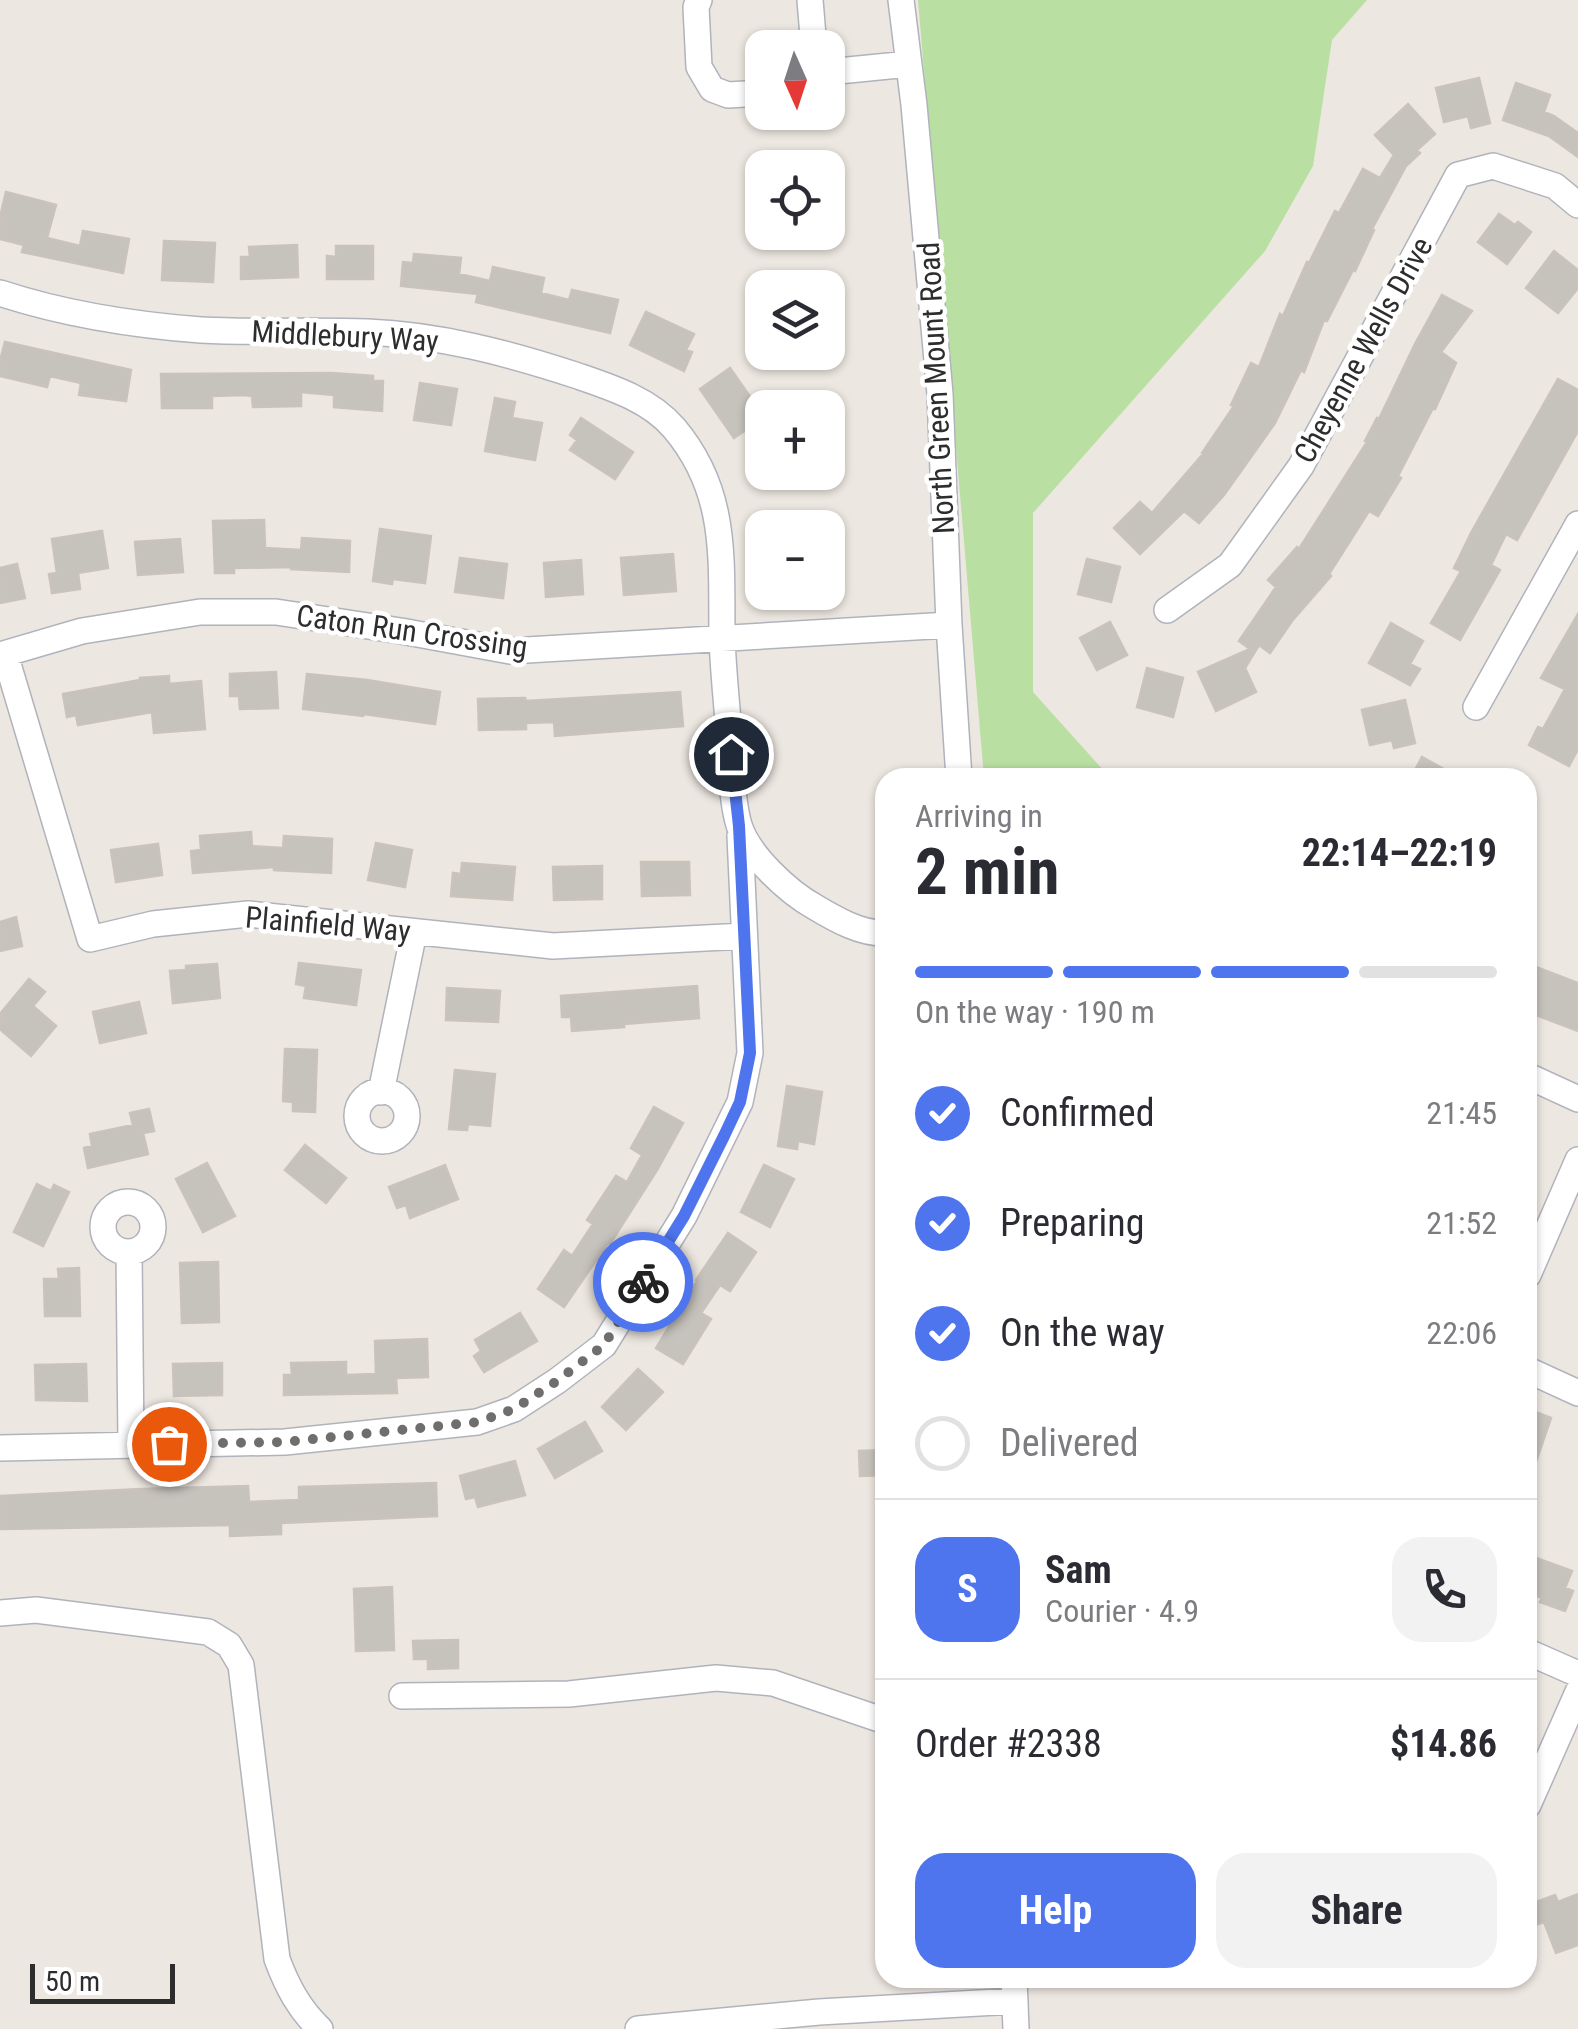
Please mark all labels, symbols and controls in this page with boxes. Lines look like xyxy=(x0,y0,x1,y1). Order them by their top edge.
north arrow xyxy=(745,30,845,130)
map controls xyxy=(745,30,845,610)
button: locate xyxy=(745,150,845,250)
street label: Cheyenne Wells Drive xyxy=(1287,231,1439,469)
street label: North Green Mount Road xyxy=(911,241,961,535)
button: layers xyxy=(745,270,845,370)
street label: Middlebury Way xyxy=(251,314,439,358)
button: + xyxy=(745,390,845,490)
button: − xyxy=(745,510,845,610)
street label: Caton Run Crossing xyxy=(294,597,530,665)
pin xyxy=(689,712,774,797)
icon: home xyxy=(704,727,759,782)
text: Arriving in xyxy=(915,797,1043,835)
text: 22:14–22:19 xyxy=(1302,831,1497,875)
text: 2 min xyxy=(915,834,1059,910)
street label: Plainfield Way xyxy=(244,899,412,949)
text: On the way · 190 m xyxy=(915,993,1155,1031)
icon: check xyxy=(915,1086,970,1141)
text: Confirmed xyxy=(1000,1091,1155,1135)
text: 21:45 xyxy=(1426,1094,1497,1132)
icon: check xyxy=(915,1196,970,1251)
text: Preparing xyxy=(1000,1201,1145,1245)
text: 21:52 xyxy=(1426,1204,1497,1242)
courier xyxy=(593,1232,693,1332)
icon: bike xyxy=(616,1255,671,1310)
icon: check xyxy=(915,1306,970,1361)
text: On the way xyxy=(1000,1311,1165,1355)
text: 22:06 xyxy=(1426,1314,1497,1352)
pin xyxy=(127,1402,212,1487)
icon: bag xyxy=(142,1417,197,1472)
text: Delivered xyxy=(1000,1421,1139,1465)
button: phone xyxy=(1392,1537,1497,1642)
text: Sam xyxy=(1045,1548,1112,1592)
text: S xyxy=(957,1567,978,1611)
text: Courier · 4.9 xyxy=(1045,1592,1199,1630)
text: Order #2338 xyxy=(915,1722,1102,1766)
text: $14.86 xyxy=(1390,1722,1497,1766)
button: Help xyxy=(915,1853,1196,1968)
button: Share xyxy=(1216,1853,1497,1968)
scale bar xyxy=(30,1959,175,2004)
text: 50 m xyxy=(45,1965,100,1998)

